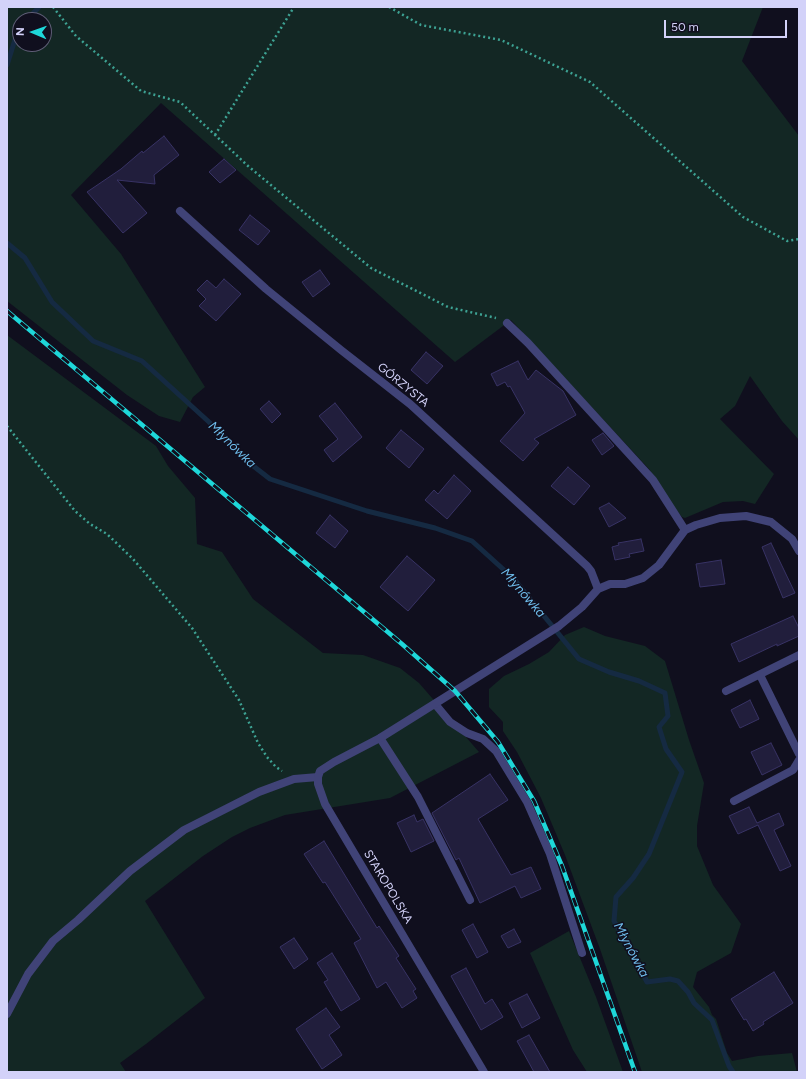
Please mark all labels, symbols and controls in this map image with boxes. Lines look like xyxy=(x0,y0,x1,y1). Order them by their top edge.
north arrow xyxy=(12,12,52,52)
scale bar xyxy=(666,12,789,38)
text: 50 m xyxy=(671,20,699,34)
text: N xyxy=(14,27,27,36)
street label: GÓRZYSTA xyxy=(374,360,432,410)
water label: Młynówka xyxy=(205,419,259,471)
water label: Młynówka xyxy=(497,565,549,621)
street label: STAROPOLSKA xyxy=(360,848,416,926)
water label: Młynówka xyxy=(610,920,652,980)

